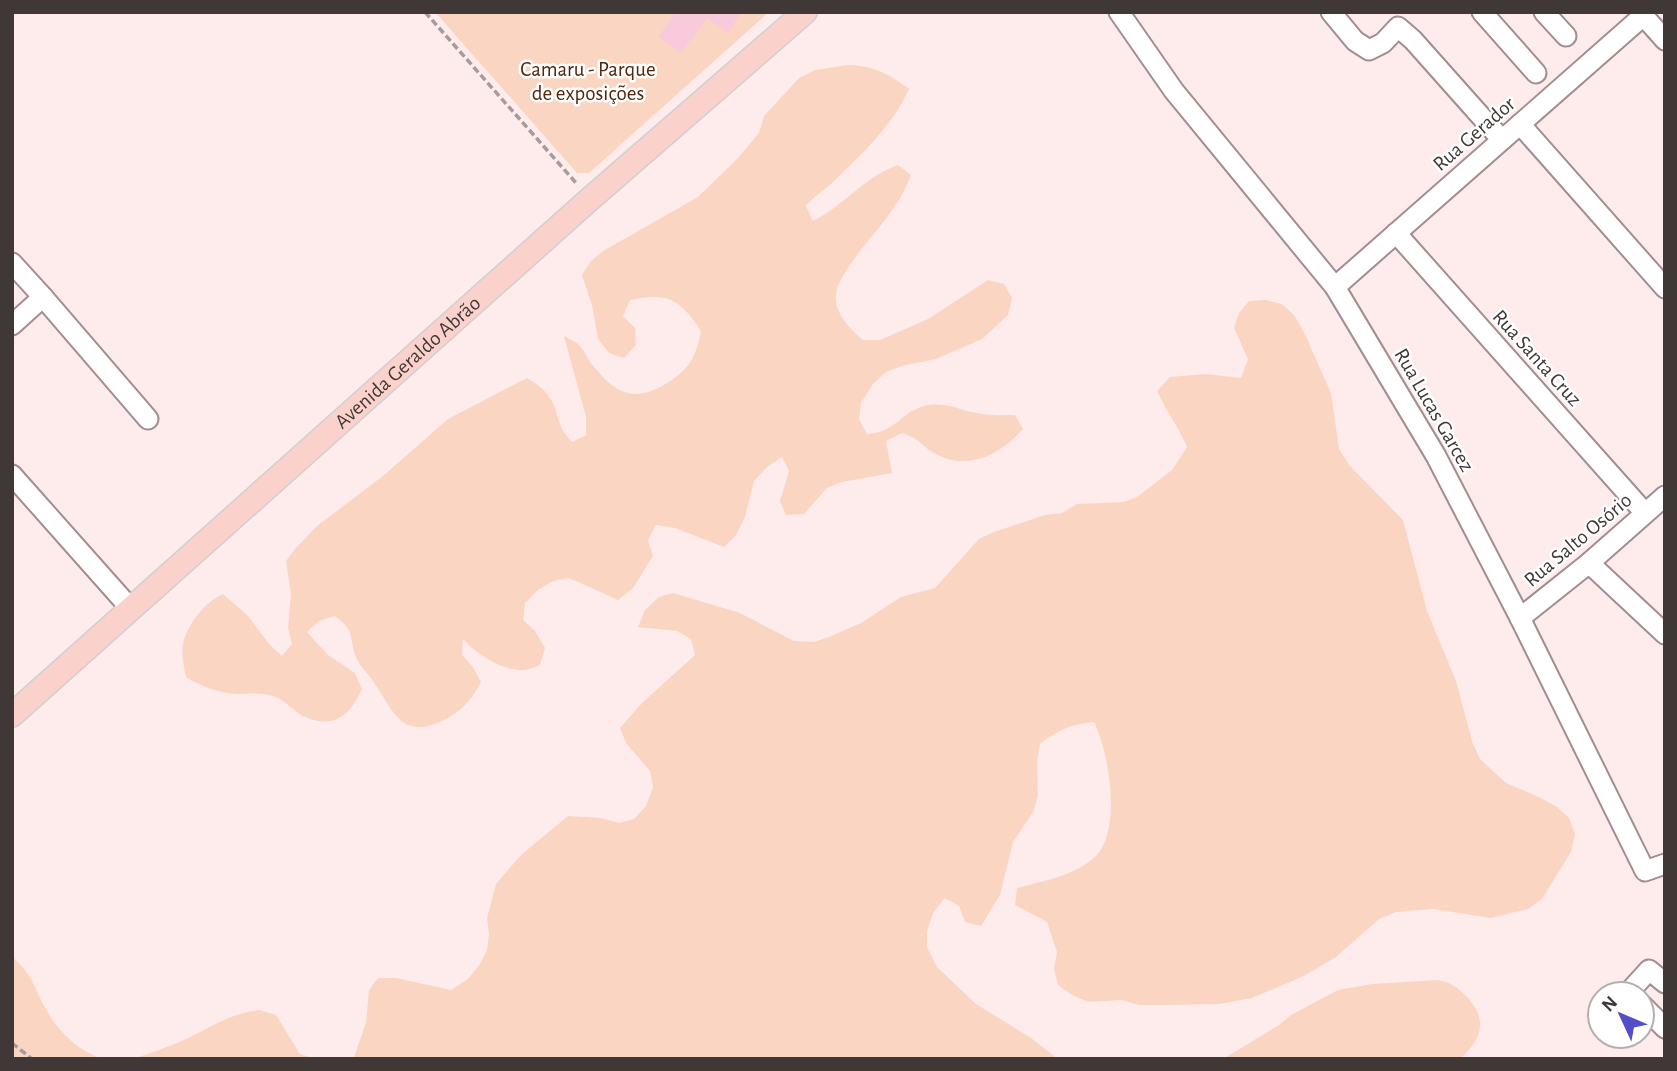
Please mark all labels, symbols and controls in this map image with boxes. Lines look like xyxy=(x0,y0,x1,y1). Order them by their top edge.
park label: Camaru - Parque de exposições xyxy=(520,59,656,104)
street label: Rua Gerador xyxy=(1429,93,1519,175)
street label: Avenida Geraldo Abrão xyxy=(330,292,484,432)
street label: Rua Santa Cruz xyxy=(1489,306,1585,410)
street label: Rua Lucas Garcez xyxy=(1390,345,1478,475)
street label: Rua Salto Osório xyxy=(1520,489,1636,591)
north arrow xyxy=(1586,980,1656,1050)
text: N xyxy=(1598,993,1621,1016)

